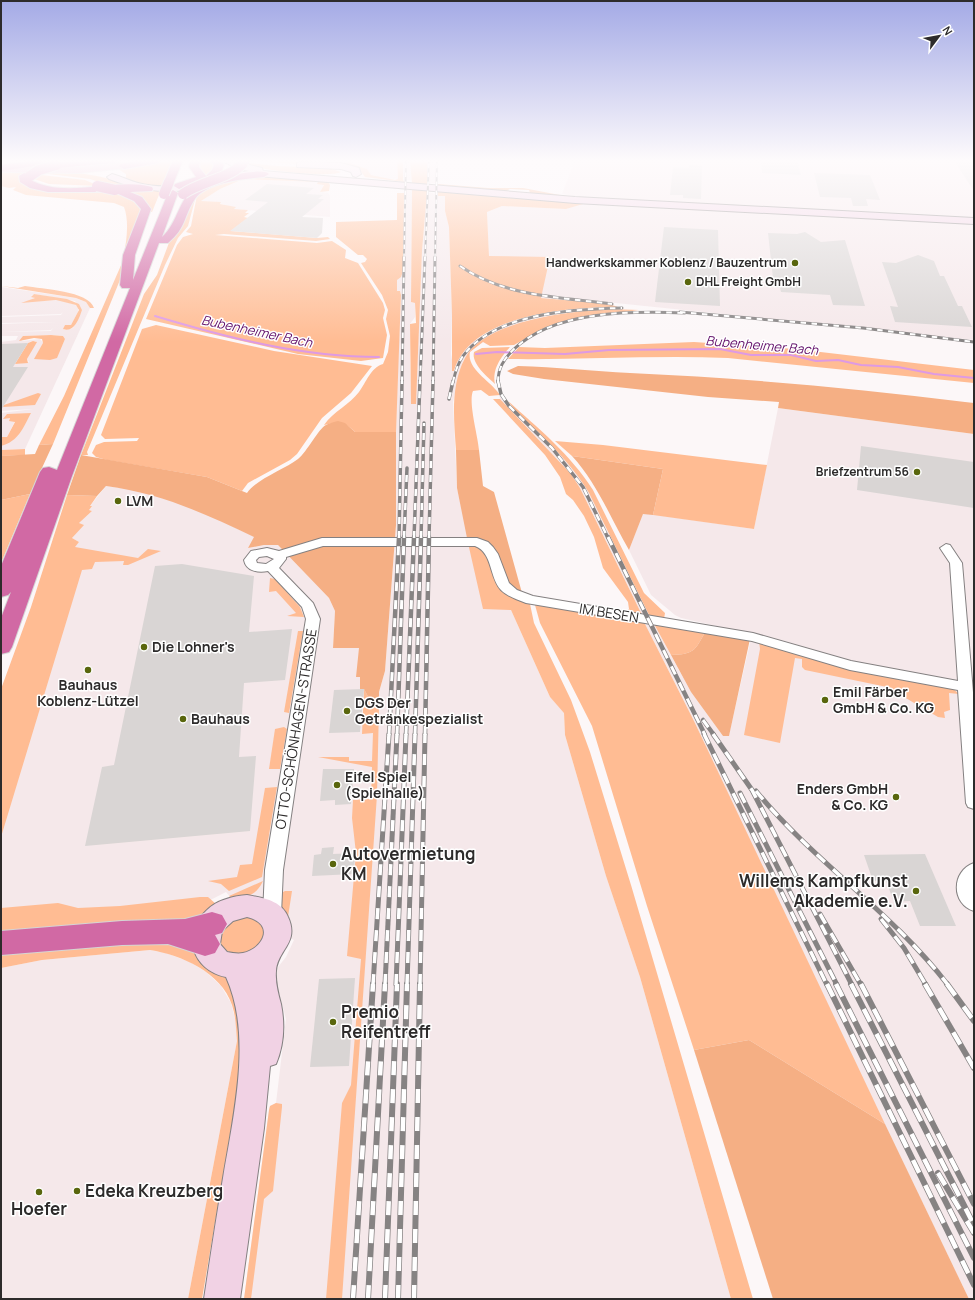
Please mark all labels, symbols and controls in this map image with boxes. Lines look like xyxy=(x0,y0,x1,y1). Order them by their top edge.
north arrow xyxy=(919,16,959,56)
text: N xyxy=(939,23,956,38)
place label: Handwerkskammer Koblenz / Bauzentrum xyxy=(546,254,787,271)
marker: Handwerkskammer Koblenz / Bauzentrum xyxy=(790,258,800,268)
place label: DHL Freight GmbH xyxy=(696,273,801,290)
marker: DHL Freight GmbH xyxy=(683,277,693,287)
water label: Bubenheimer Bach xyxy=(200,310,315,352)
water label: Bubenheimer Bach xyxy=(705,331,820,359)
place label: Briefzentrum 56 xyxy=(816,463,909,480)
marker: Briefzentrum 56 xyxy=(912,467,922,477)
place label: LVM xyxy=(126,491,153,510)
marker: LVM xyxy=(113,496,123,506)
street label: IM BESEN xyxy=(578,598,640,627)
street label: OTTO-SCHÖNHAGEN-STRASSE xyxy=(270,627,321,831)
place label: Die Lohner's xyxy=(152,637,235,656)
marker: Die Lohner's xyxy=(139,642,149,652)
marker: Bauhaus Koblenz-Lützel xyxy=(83,665,93,675)
place label: Bauhaus Koblenz-Lützel xyxy=(37,675,139,710)
place label: Emil Färber GmbH & Co. KG xyxy=(833,682,934,717)
place label: DGS Der Getränkespezialist xyxy=(355,693,483,728)
marker: Emil Färber GmbH & Co. KG xyxy=(820,695,830,705)
marker: DGS Der Getränkespezialist xyxy=(342,706,352,716)
place label: Bauhaus xyxy=(191,709,250,728)
marker: Bauhaus xyxy=(178,714,188,724)
place label: Eifel Spiel (Spielhalle) xyxy=(345,767,424,802)
place label: Enders GmbH & Co. KG xyxy=(797,779,888,814)
marker: Eifel Spiel (Spielhalle) xyxy=(332,780,342,790)
marker: Enders GmbH & Co. KG xyxy=(891,792,901,802)
place label: Autovermietung KM xyxy=(341,842,476,885)
marker: Autovermietung KM xyxy=(328,859,338,869)
place label: Willems Kampfkunst Akademie e.V. xyxy=(739,869,908,912)
marker: Willems Kampfkunst Akademie e.V. xyxy=(911,886,921,896)
place label: Premio Reifentreff xyxy=(341,1000,430,1043)
marker: Premio Reifentreff xyxy=(328,1017,338,1027)
place label: Edeka Kreuzberg xyxy=(85,1179,223,1202)
marker: Edeka Kreuzberg xyxy=(72,1186,82,1196)
marker: Hoefer xyxy=(34,1187,44,1197)
place label: Hoefer xyxy=(11,1197,67,1220)

